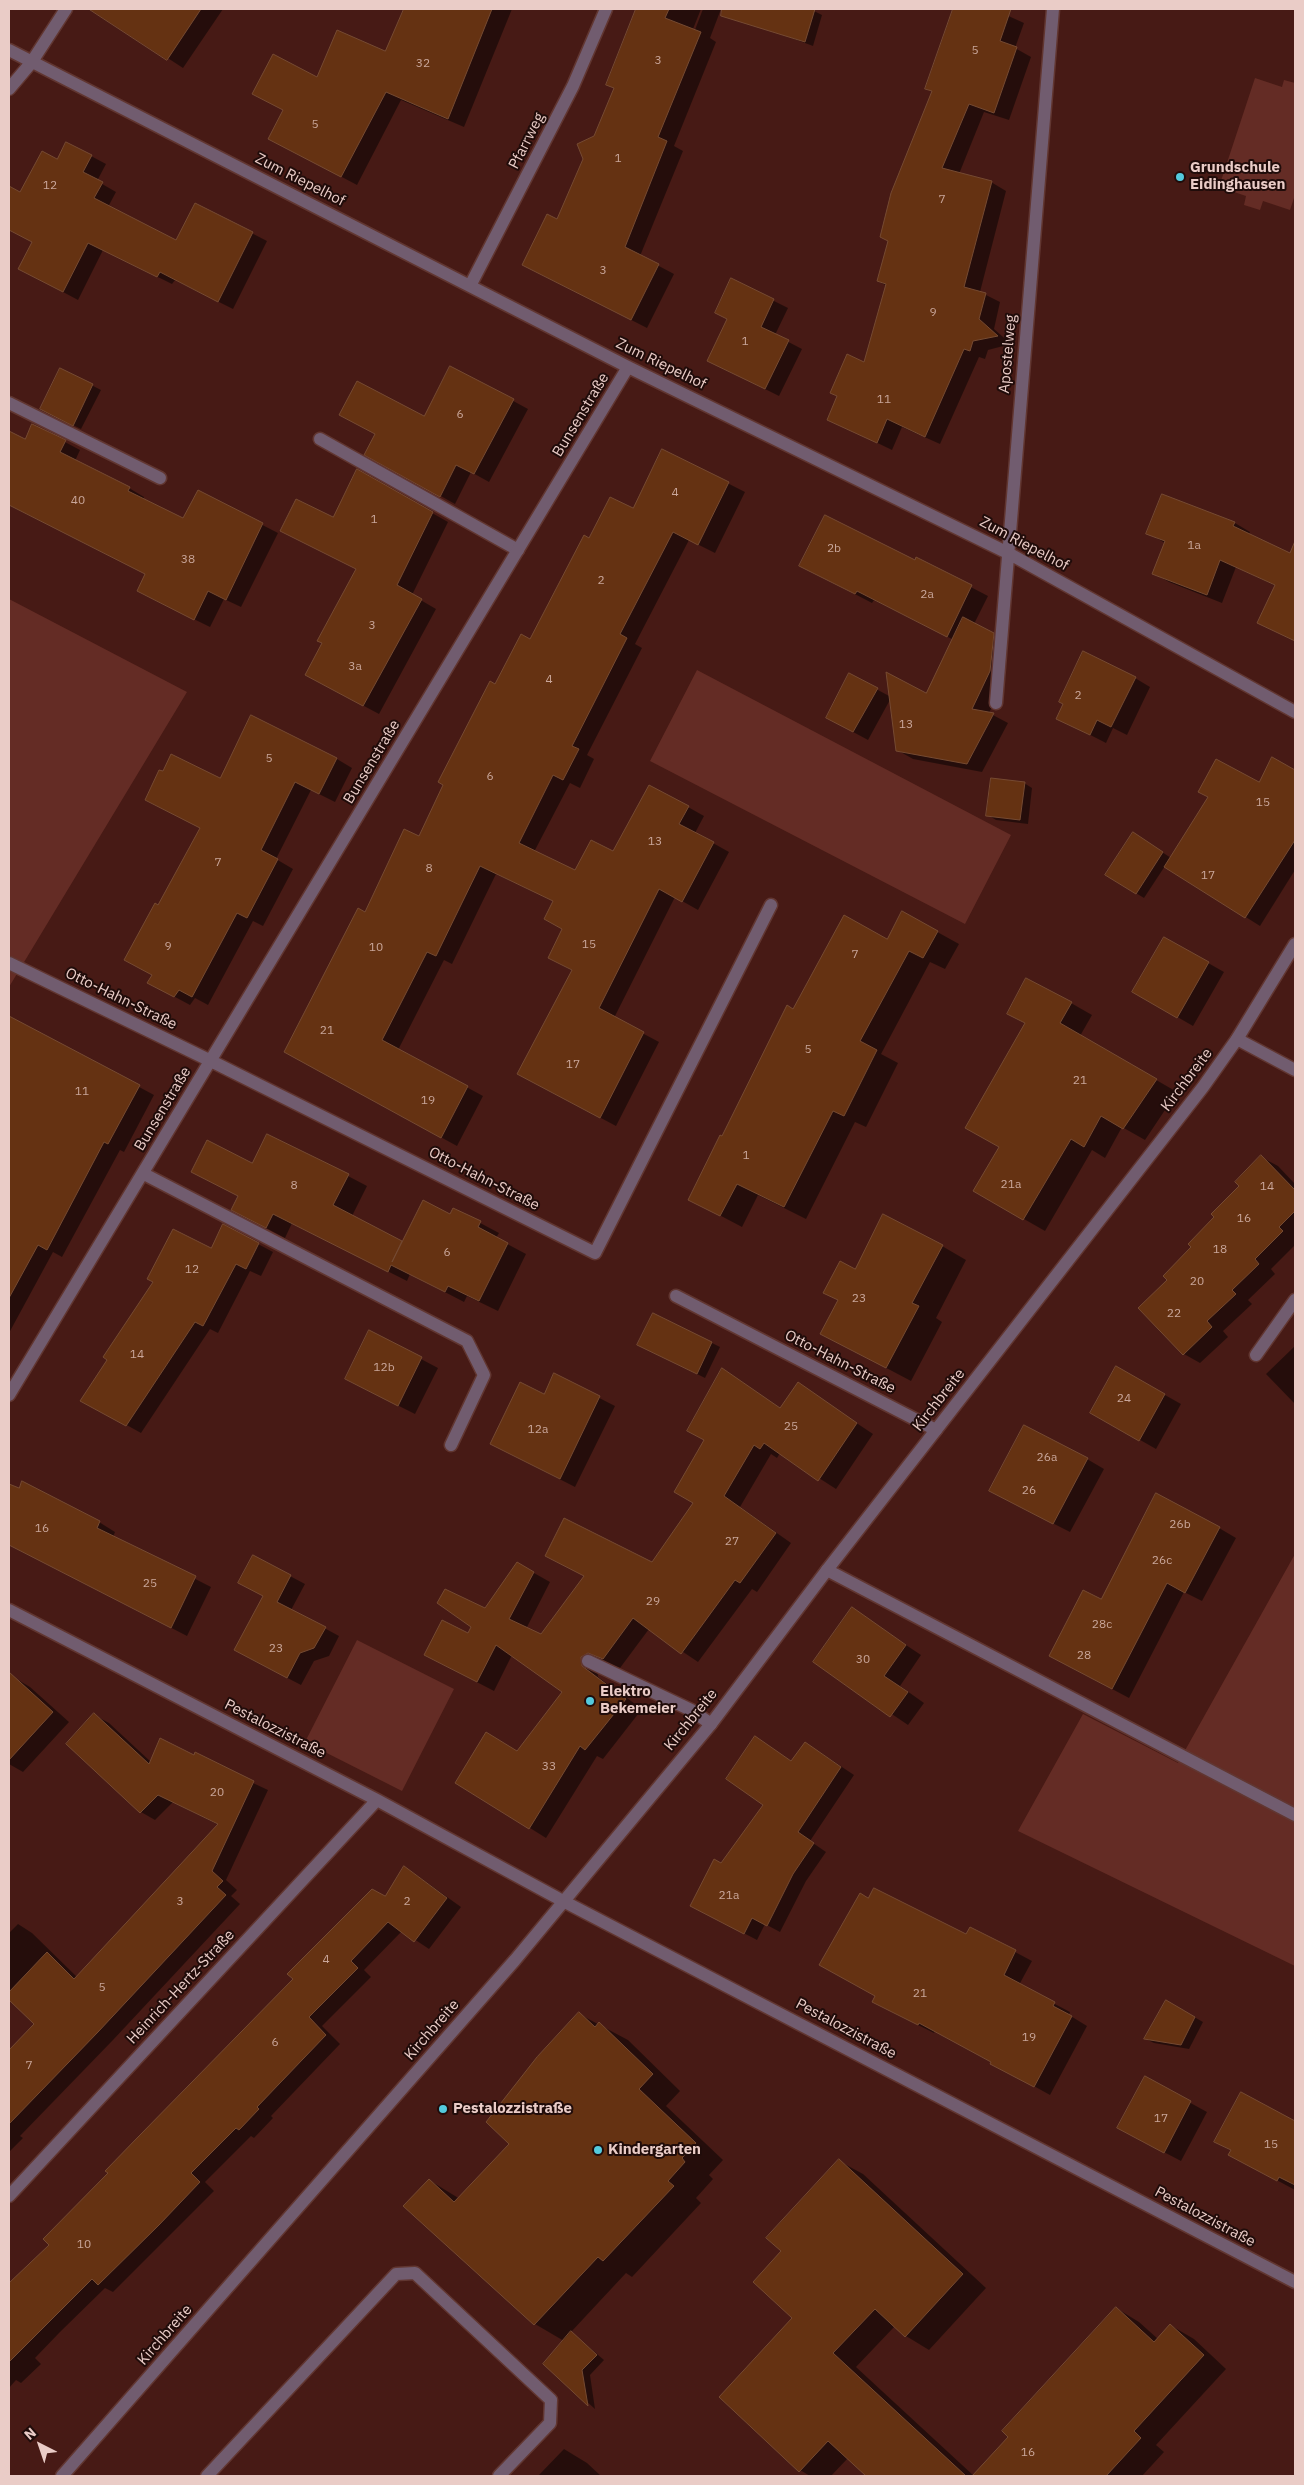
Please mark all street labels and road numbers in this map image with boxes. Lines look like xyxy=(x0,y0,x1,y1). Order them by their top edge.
street label: Pfarrweg xyxy=(505,110,549,172)
street label: Zum Riepelhof xyxy=(252,150,348,210)
street label: Apostelweg xyxy=(996,314,1020,394)
street label: Zum Riepelhof xyxy=(613,334,709,394)
street label: Bunsenstraße xyxy=(549,370,613,460)
street label: Zum Riepelhof xyxy=(976,513,1072,575)
street label: Bunsenstraße xyxy=(340,717,404,807)
street label: Otto-Hahn-Straße xyxy=(62,964,180,1034)
street label: Kirchbreite xyxy=(1157,1045,1217,1115)
street label: Bunsenstraße xyxy=(131,1064,195,1154)
street label: Otto-Hahn-Straße xyxy=(426,1143,542,1215)
street label: Otto-Hahn-Straße xyxy=(782,1326,898,1398)
street label: Kirchbreite xyxy=(909,1365,969,1435)
street label: Kirchbreite xyxy=(661,1685,721,1755)
street label: Pestalozzistraße xyxy=(221,1696,329,1762)
street label: Heinrich-Hertz-Straße xyxy=(123,1926,239,2048)
street label: Pestalozzistraße xyxy=(793,1995,899,2063)
street label: Kirchbreite xyxy=(401,1996,463,2064)
street label: Pestalozzistraße xyxy=(1152,2183,1258,2251)
street label: Kirchbreite xyxy=(134,2301,196,2369)

